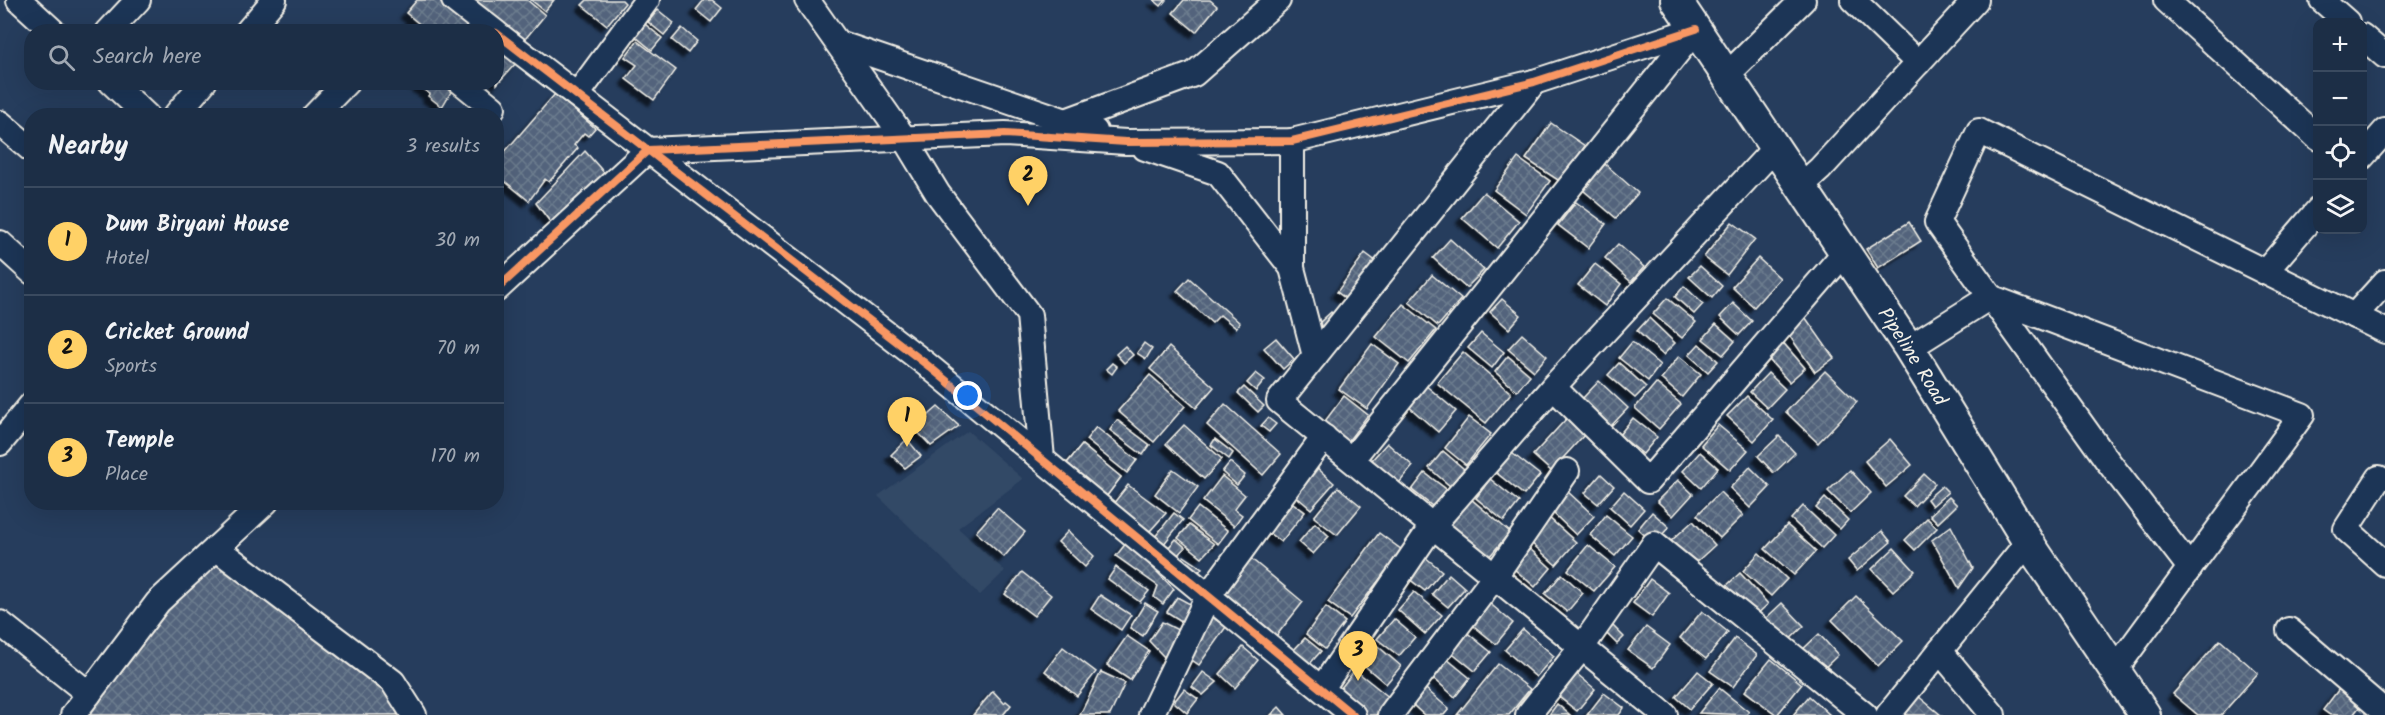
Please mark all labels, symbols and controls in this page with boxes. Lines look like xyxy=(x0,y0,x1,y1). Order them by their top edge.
map controls xyxy=(2313,18,2367,234)
button: + xyxy=(2313,18,2367,72)
search box xyxy=(24,24,504,90)
text: Search here xyxy=(93,40,201,75)
icon: search xyxy=(45,41,78,74)
button: − xyxy=(2313,72,2367,126)
text: Nearby xyxy=(48,126,128,168)
button: locate xyxy=(2313,126,2367,180)
text: 3 results xyxy=(406,131,480,163)
pin: 2 xyxy=(1008,156,1048,206)
button: layers xyxy=(2313,180,2367,234)
text: Dum Biryani House xyxy=(105,208,289,243)
text: 1 xyxy=(64,225,71,257)
text: 30 m xyxy=(435,225,480,257)
text: Hotel xyxy=(105,243,149,275)
street label: Pipeline Road xyxy=(1868,301,1955,414)
text: Cricket Ground xyxy=(105,316,249,351)
text: 2 xyxy=(62,333,73,365)
text: 70 m xyxy=(437,333,480,365)
text: Sports xyxy=(105,351,157,383)
your location xyxy=(953,381,982,410)
pin: 1 xyxy=(888,398,926,447)
text: Temple xyxy=(105,424,174,459)
text: 3 xyxy=(62,441,73,473)
text: 170 m xyxy=(431,441,480,473)
text: Place xyxy=(105,459,148,491)
pin: 3 xyxy=(1338,632,1378,681)

